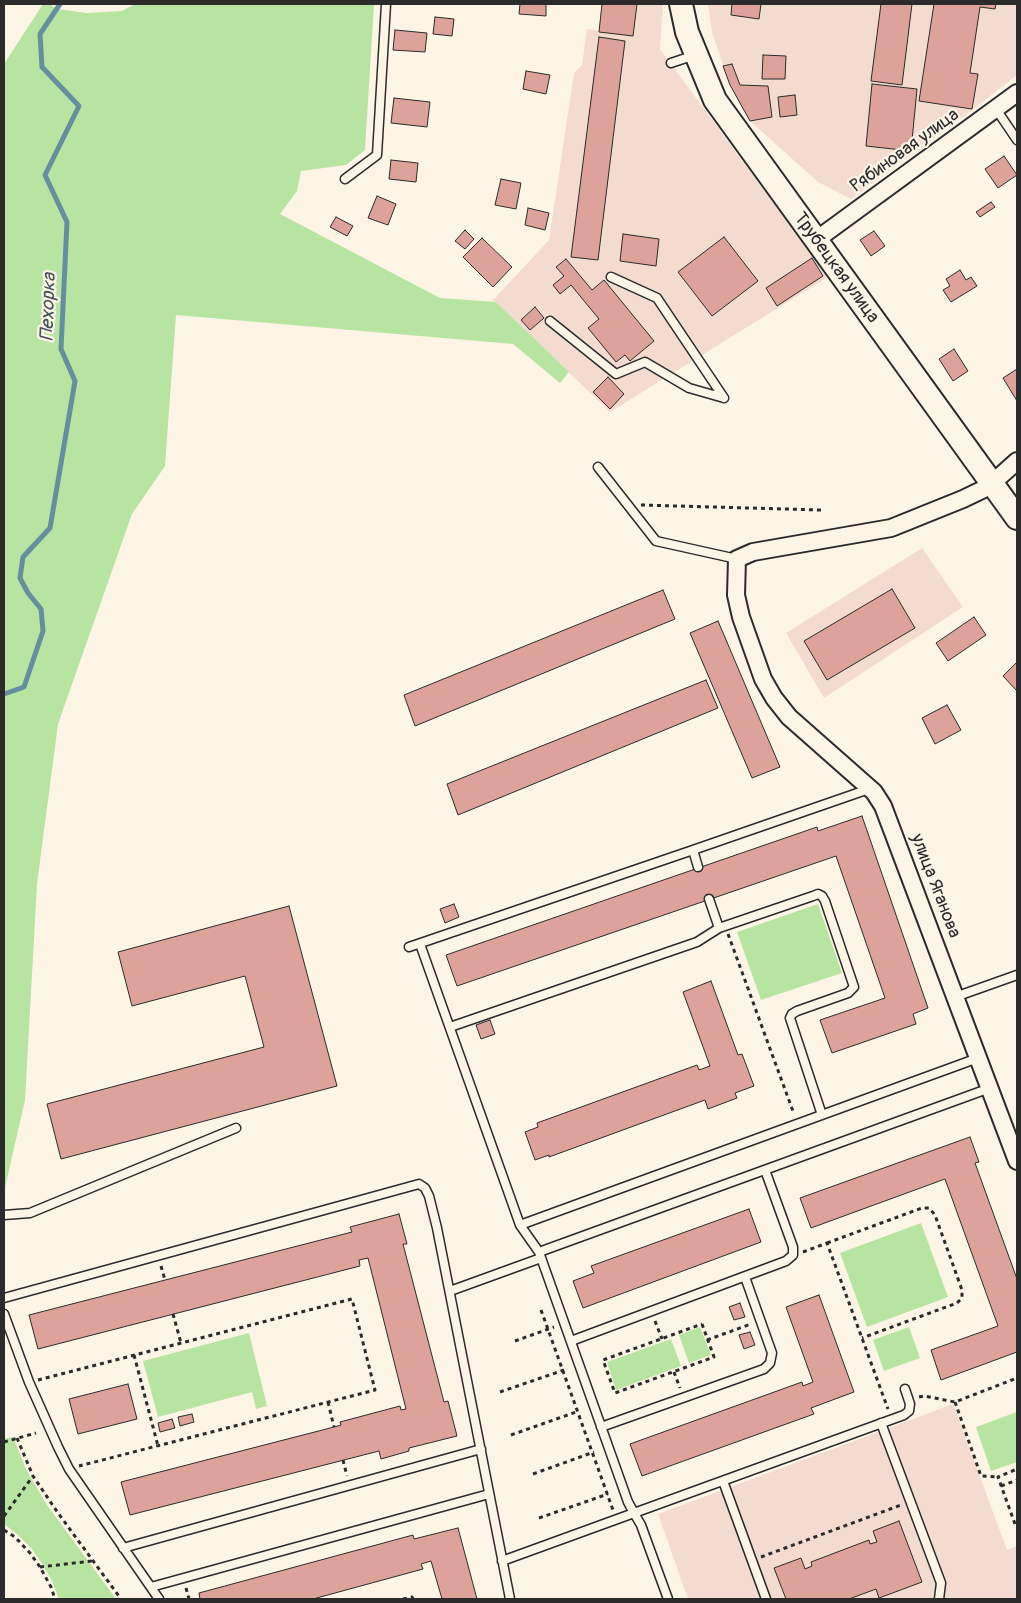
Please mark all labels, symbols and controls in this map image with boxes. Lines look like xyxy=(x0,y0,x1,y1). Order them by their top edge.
street label: Рябиновая улица xyxy=(847,104,963,198)
street label: Трубецкая улица xyxy=(789,208,883,328)
water label: Пехорка xyxy=(36,273,62,341)
street label: улица Яганова xyxy=(905,831,965,941)

